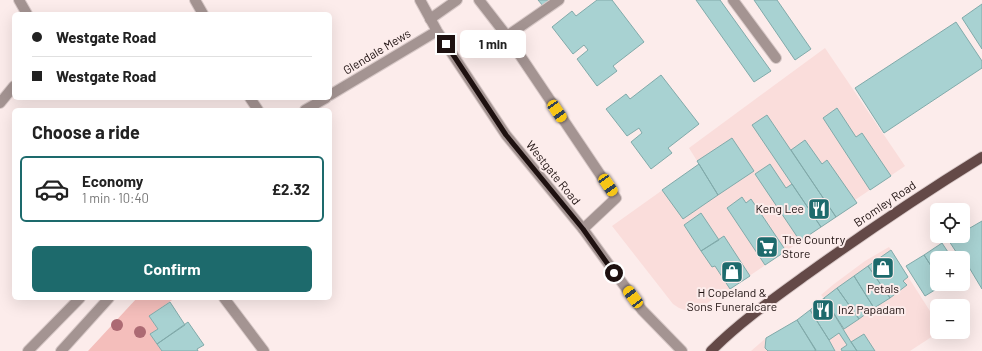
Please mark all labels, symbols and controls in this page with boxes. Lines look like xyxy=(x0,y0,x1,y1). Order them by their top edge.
street label: Glendale Mews xyxy=(340,25,413,77)
text: Westgate Road xyxy=(56,28,156,46)
callout: 1 min xyxy=(460,30,526,58)
route end xyxy=(437,35,455,53)
text: 1 min xyxy=(479,36,507,52)
text: Westgate Road xyxy=(56,67,156,85)
car xyxy=(545,98,569,124)
text: Choose a ride xyxy=(32,121,140,143)
street label: Westgate Road xyxy=(524,138,584,207)
icon: car xyxy=(34,171,70,207)
text: Economy xyxy=(82,172,143,190)
car xyxy=(596,172,620,198)
street label: Bromley Road xyxy=(851,177,918,229)
text: £2.32 xyxy=(272,180,310,198)
text: 1 min · 10:40 xyxy=(82,190,149,206)
restaurant icon: Keng Lee xyxy=(806,196,832,222)
place label: Keng Lee xyxy=(756,201,804,215)
map controls xyxy=(930,203,970,339)
button: locate xyxy=(930,203,970,243)
place label: The Country Store xyxy=(782,232,846,260)
supermarket icon: The Country Store xyxy=(754,234,780,260)
button: Confirm xyxy=(32,246,312,292)
button: + xyxy=(930,251,970,291)
shop icon: Petals xyxy=(870,255,896,281)
shop icon: H Copeland & Sons Funeralcare xyxy=(719,259,745,285)
route start xyxy=(605,264,623,282)
place label: Petals xyxy=(867,281,899,295)
car xyxy=(621,284,645,310)
place label: H Copeland & Sons Funeralcare xyxy=(687,285,777,313)
restaurant icon: In2 Papadam xyxy=(810,297,836,323)
button: − xyxy=(930,299,970,339)
place label: In2 Papadam xyxy=(838,302,905,316)

